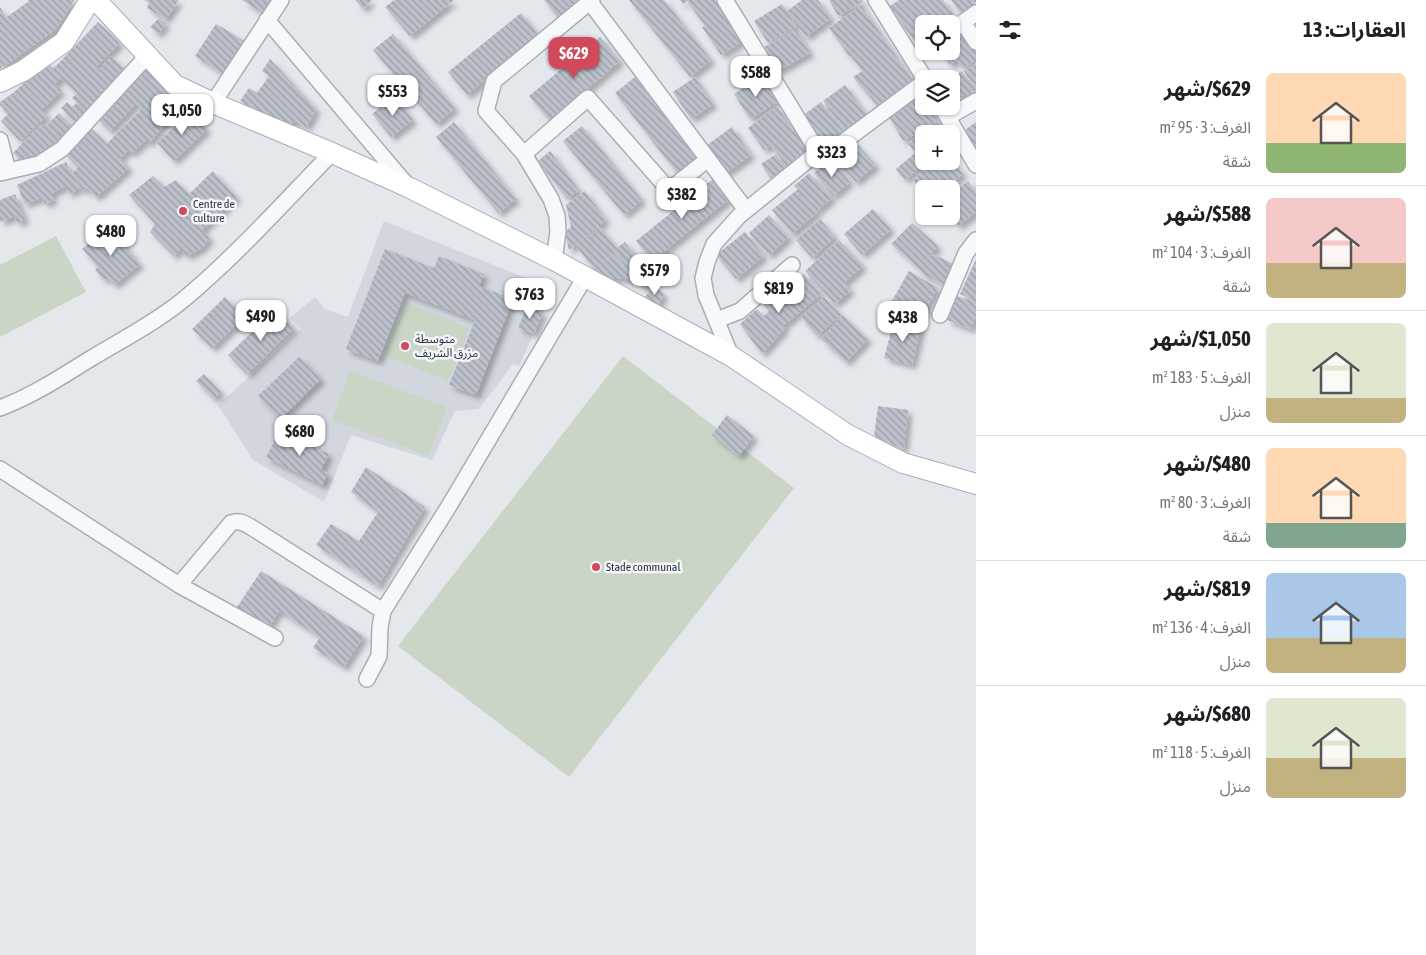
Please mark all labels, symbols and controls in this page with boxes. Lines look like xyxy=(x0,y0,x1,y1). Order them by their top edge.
map controls xyxy=(915,15,960,225)
button: locate xyxy=(915,15,960,60)
icon: filters xyxy=(996,16,1024,44)
text: العقارات: 13 xyxy=(1303,17,1406,41)
pin: $629 xyxy=(544,36,604,79)
text: $629 xyxy=(559,44,589,62)
pin: $588 xyxy=(726,56,786,98)
text: $588 xyxy=(741,63,771,81)
button: layers xyxy=(915,70,960,115)
pin: $553 xyxy=(363,74,423,117)
text: $629/شهر xyxy=(1164,76,1251,100)
text: $553 xyxy=(378,82,408,100)
icon: home xyxy=(1306,93,1366,153)
pin: $1,050 xyxy=(141,94,223,136)
text: $1,050 xyxy=(162,101,202,119)
text: الغرف: 3 · 95 m² xyxy=(1159,118,1251,136)
button: + xyxy=(915,125,960,170)
pin: $323 xyxy=(802,136,862,178)
text: $323 xyxy=(817,143,847,161)
text: شقة xyxy=(1223,152,1251,170)
pin: $382 xyxy=(652,178,712,220)
button: − xyxy=(915,180,960,225)
text: $382 xyxy=(667,185,697,203)
place label: Centre de culture xyxy=(193,197,235,225)
text: $588/شهر xyxy=(1164,201,1251,225)
marker: Centre de culture xyxy=(177,205,189,217)
pin: $480 xyxy=(81,214,141,257)
icon: home xyxy=(1306,218,1366,278)
text: $480 xyxy=(96,222,126,240)
text: الغرف: 3 · 104 m² xyxy=(1152,243,1251,261)
pin: $579 xyxy=(625,254,685,296)
text: $579 xyxy=(640,261,670,279)
pin: $819 xyxy=(749,272,809,314)
text: شقة xyxy=(1223,277,1251,295)
pin: $763 xyxy=(500,278,560,320)
text: $819 xyxy=(764,279,794,297)
text: $763 xyxy=(515,285,545,303)
pin: $490 xyxy=(231,300,291,342)
pin: $438 xyxy=(873,300,933,343)
text: $490 xyxy=(246,307,276,325)
text: $438 xyxy=(888,308,918,326)
text: $1,050/شهر xyxy=(1150,326,1251,350)
place label: متوسطة مزرق الشريف xyxy=(415,332,478,360)
marker: متوسطة مزرق الشريف xyxy=(399,340,411,352)
icon: home xyxy=(1306,343,1366,403)
text: الغرف: 5 · 183 m² xyxy=(1152,368,1251,386)
text: منزل xyxy=(1220,402,1251,420)
pin: $680 xyxy=(270,414,330,457)
text: $680 xyxy=(285,422,315,440)
text: $480/شهر xyxy=(1164,451,1251,475)
icon: home xyxy=(1306,468,1366,528)
text: الغرف: 3 · 80 m² xyxy=(1159,493,1251,511)
text: شقة xyxy=(1223,527,1251,545)
place label: Stade communal xyxy=(606,560,681,574)
marker: Stade communal xyxy=(590,561,602,573)
text: $819/شهر xyxy=(1164,576,1251,600)
icon: home xyxy=(1306,593,1366,653)
text: الغرف: 4 · 136 m² xyxy=(1152,618,1251,636)
text: منزل xyxy=(1220,652,1251,670)
text: $680/شهر xyxy=(1164,701,1251,725)
icon: home xyxy=(1306,718,1366,778)
text: الغرف: 5 · 118 m² xyxy=(1152,743,1251,761)
text: منزل xyxy=(1220,777,1251,795)

